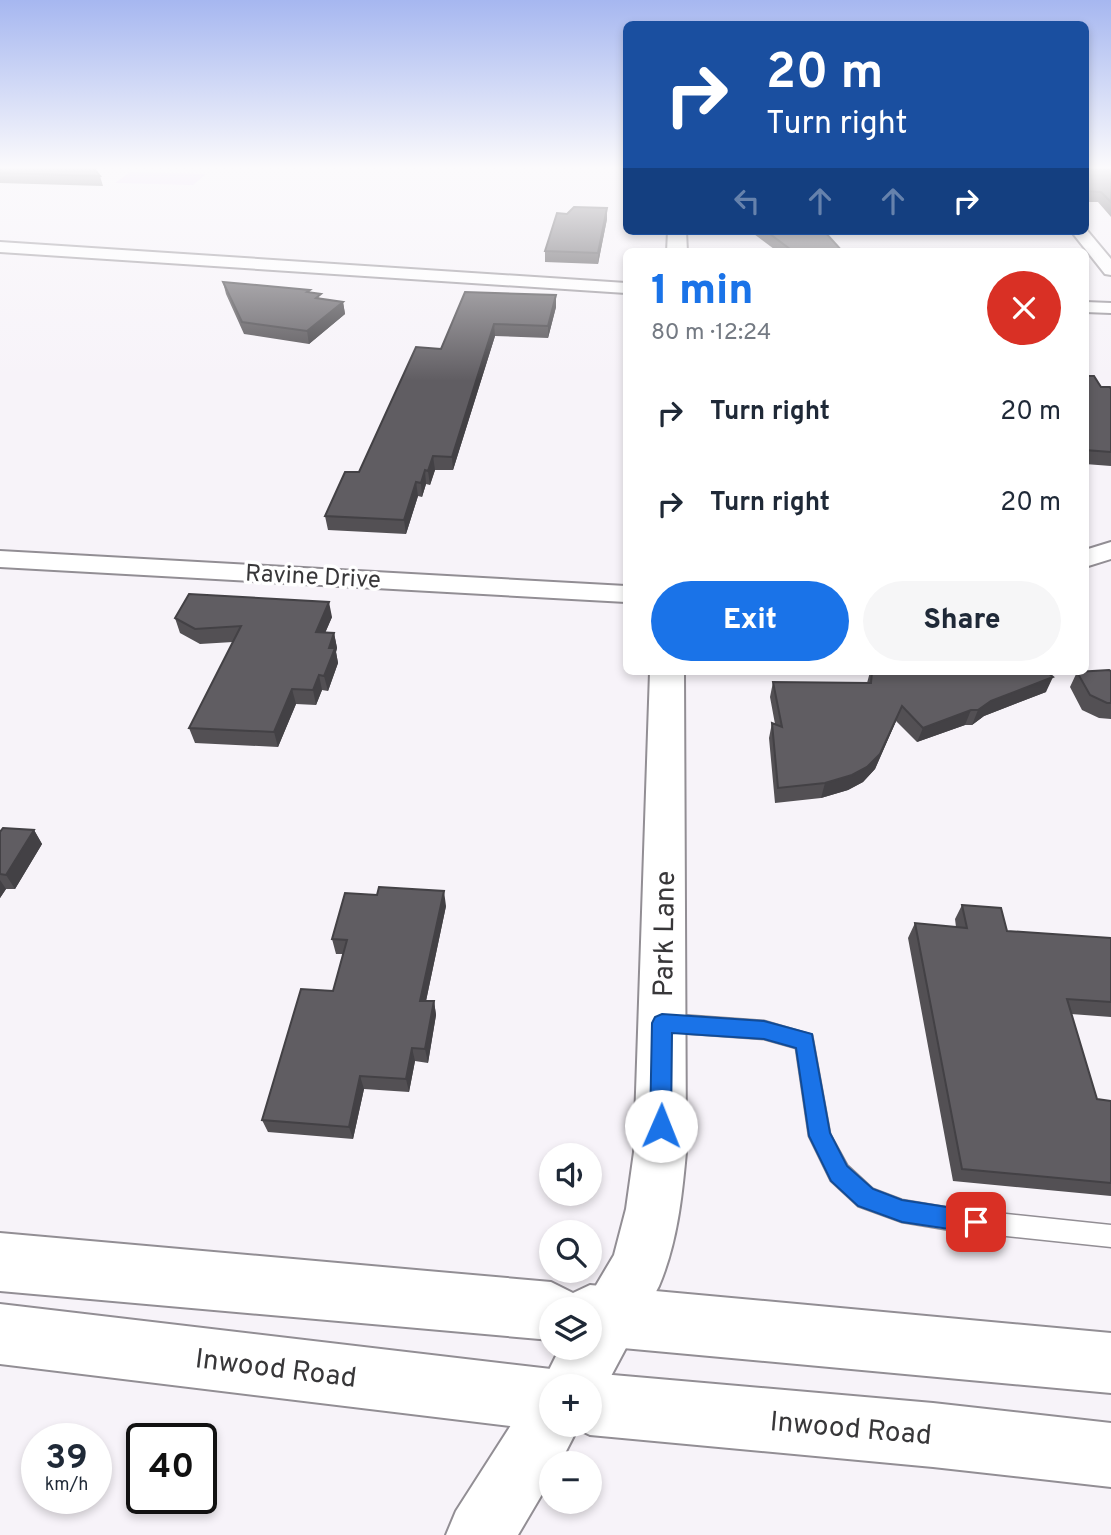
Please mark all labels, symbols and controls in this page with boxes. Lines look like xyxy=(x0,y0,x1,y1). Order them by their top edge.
text: 20 m xyxy=(766,44,883,106)
icon: right xyxy=(651,49,742,140)
text: Turn right xyxy=(766,105,908,145)
icon: left xyxy=(728,182,766,220)
icon: ahead xyxy=(801,182,839,220)
icon: ahead xyxy=(874,182,912,220)
icon: right xyxy=(947,182,985,220)
text: 1 min xyxy=(651,266,754,319)
button: close xyxy=(987,271,1061,345)
text: 80 m · 12:24 xyxy=(651,319,771,348)
icon: right xyxy=(651,394,689,432)
text: Turn right xyxy=(710,396,830,429)
text: 20 m xyxy=(1000,396,1061,429)
icon: right xyxy=(651,485,689,523)
text: Turn right xyxy=(710,487,830,520)
text: 20 m xyxy=(1000,487,1061,520)
street label: Ravine Drive xyxy=(244,559,382,597)
button: Exit xyxy=(651,581,849,661)
button: Share xyxy=(863,581,1061,661)
street label: Park Lane xyxy=(647,871,685,998)
position arrow xyxy=(624,1089,698,1163)
map controls xyxy=(539,1143,602,1514)
button: sound xyxy=(539,1143,602,1206)
pin xyxy=(946,1192,1006,1252)
icon: arrive xyxy=(957,1203,995,1241)
button: search xyxy=(539,1220,602,1283)
button: layers xyxy=(539,1297,602,1360)
street label: Inwood Road xyxy=(193,1342,358,1398)
button: + xyxy=(539,1374,602,1437)
street label: Inwood Road xyxy=(768,1405,933,1455)
speed limit sign: 40 xyxy=(126,1423,217,1514)
text: 39 xyxy=(45,1437,88,1481)
button: − xyxy=(539,1451,602,1514)
text: km/h xyxy=(45,1474,88,1497)

